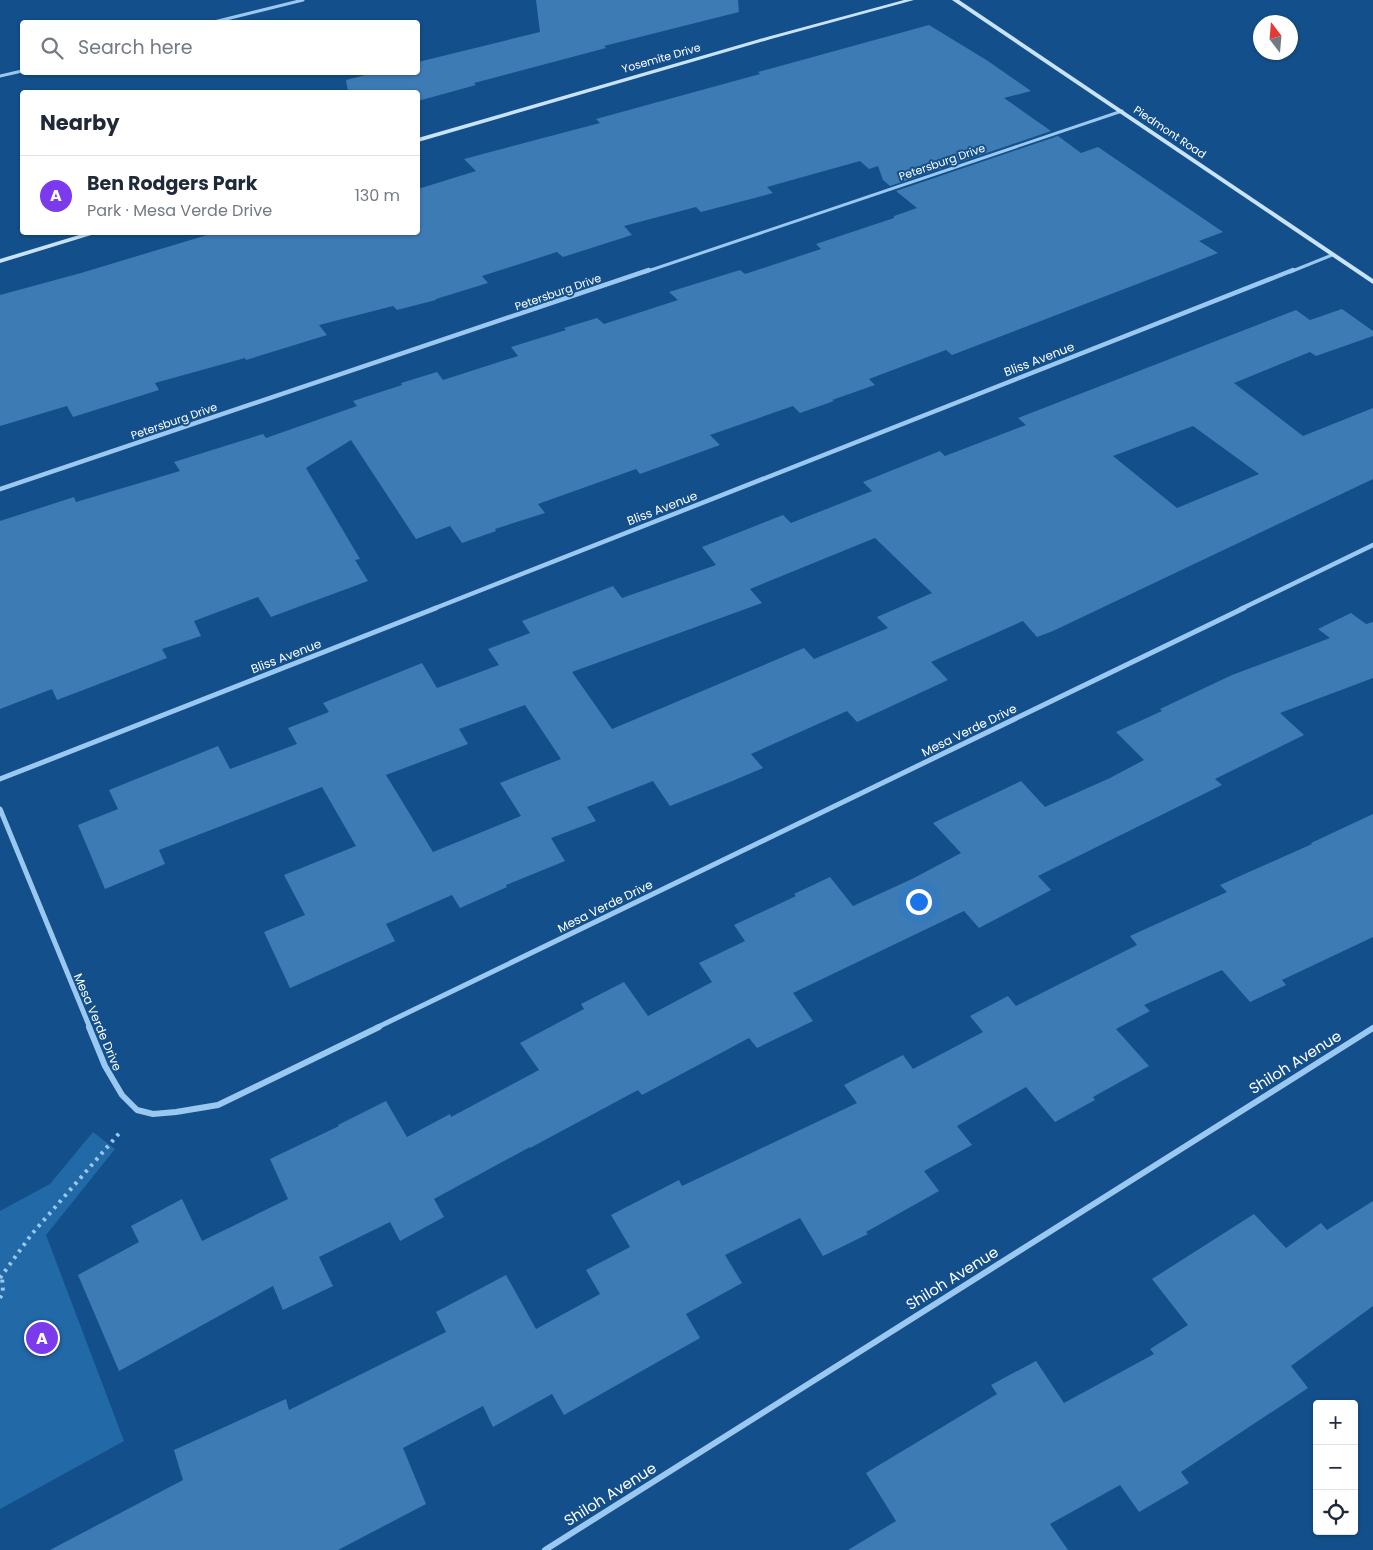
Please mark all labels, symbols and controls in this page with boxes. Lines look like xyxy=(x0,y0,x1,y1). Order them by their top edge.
north arrow xyxy=(1253,15,1298,60)
search box xyxy=(20,20,420,75)
icon: search xyxy=(38,34,66,62)
text: Search here xyxy=(78,34,192,61)
street label: Yosemite Drive xyxy=(620,39,702,77)
street label: Piedmont Road xyxy=(1131,102,1209,162)
text: Nearby xyxy=(40,108,120,137)
street label: Petersburg Drive xyxy=(897,140,988,184)
text: Ben Rodgers Park xyxy=(87,170,257,197)
text: A xyxy=(50,184,62,207)
text: 130 m xyxy=(355,184,400,207)
text: Park · Mesa Verde Drive xyxy=(87,199,272,222)
street label: Petersburg Drive xyxy=(513,270,604,314)
street label: Bliss Avenue xyxy=(1001,338,1077,380)
street label: Petersburg Drive xyxy=(129,399,220,443)
street label: Bliss Avenue xyxy=(624,487,700,529)
street label: Bliss Avenue xyxy=(248,635,324,677)
street label: Mesa Verde Drive xyxy=(918,700,1020,760)
street label: Mesa Verde Drive xyxy=(554,876,656,936)
your location xyxy=(906,889,932,915)
street label: Mesa Verde Drive xyxy=(70,971,126,1073)
street label: Shiloh Avenue xyxy=(1245,1025,1345,1099)
street label: Shiloh Avenue xyxy=(902,1241,1002,1315)
pin: A xyxy=(26,1319,58,1357)
map controls xyxy=(1313,1400,1358,1535)
button: + xyxy=(1313,1400,1358,1445)
button: − xyxy=(1313,1445,1358,1490)
street label: Shiloh Avenue xyxy=(560,1457,660,1531)
button: locate xyxy=(1313,1490,1358,1535)

